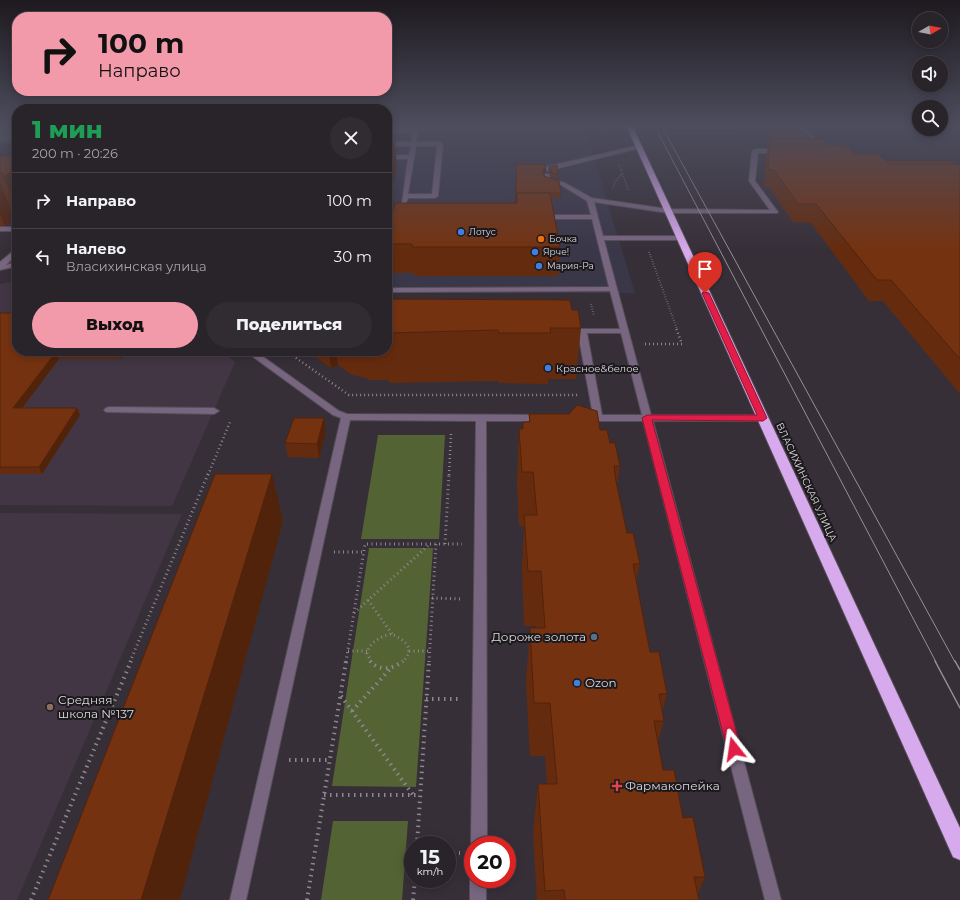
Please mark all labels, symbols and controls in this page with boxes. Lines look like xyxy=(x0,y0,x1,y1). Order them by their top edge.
north arrow xyxy=(912,12,948,48)
map controls xyxy=(912,12,948,136)
text: 100 m xyxy=(98,26,184,60)
icon: right xyxy=(32,28,84,80)
button: sound xyxy=(912,56,948,92)
text: Направо xyxy=(98,60,181,82)
button: search xyxy=(912,100,948,136)
text: 1 мин xyxy=(32,115,103,144)
button: close xyxy=(330,117,372,159)
text: 200 m · 20:26 xyxy=(32,145,118,161)
icon: right xyxy=(32,190,54,212)
text: Направо xyxy=(66,191,136,210)
text: 100 m xyxy=(327,191,372,210)
place label: Лотус xyxy=(469,226,496,237)
marker: Лотус xyxy=(456,227,466,237)
place label: Бочка xyxy=(549,233,577,244)
marker: Бочка xyxy=(536,234,546,244)
text: Налево xyxy=(66,239,126,258)
icon: left xyxy=(32,246,54,268)
place label: Ярче! xyxy=(543,246,569,257)
text: 30 m xyxy=(334,247,372,266)
marker: Ярче! xyxy=(530,247,540,257)
pin xyxy=(688,252,722,293)
text: Власихинская улица xyxy=(66,258,207,274)
icon: arrive xyxy=(694,258,716,280)
place label: Мария-Ра xyxy=(547,260,594,271)
marker: Мария-Ра xyxy=(534,261,544,271)
button: Выход xyxy=(32,302,198,348)
button: Поделиться xyxy=(206,302,372,348)
place label: Красное&белое xyxy=(556,362,639,375)
marker: Красное&белое xyxy=(543,363,553,373)
street label: ВЛАСИХИНСКАЯ УЛИЦА xyxy=(773,421,840,544)
place label: Дороже золота xyxy=(491,629,586,644)
marker: Дороже золота xyxy=(589,632,599,642)
place label: Ozon xyxy=(585,675,617,690)
marker: Ozon xyxy=(572,678,582,688)
place label: Средняя школа №137 xyxy=(58,692,134,721)
marker: Средняя школа №137 xyxy=(45,702,55,712)
position arrow xyxy=(713,728,755,770)
place label: Фармакопейка xyxy=(625,778,720,793)
marker: Фармакопейка xyxy=(612,781,622,791)
speed limit sign: 20 xyxy=(464,836,516,888)
text: 15 xyxy=(420,845,440,869)
text: km/h xyxy=(417,865,443,878)

